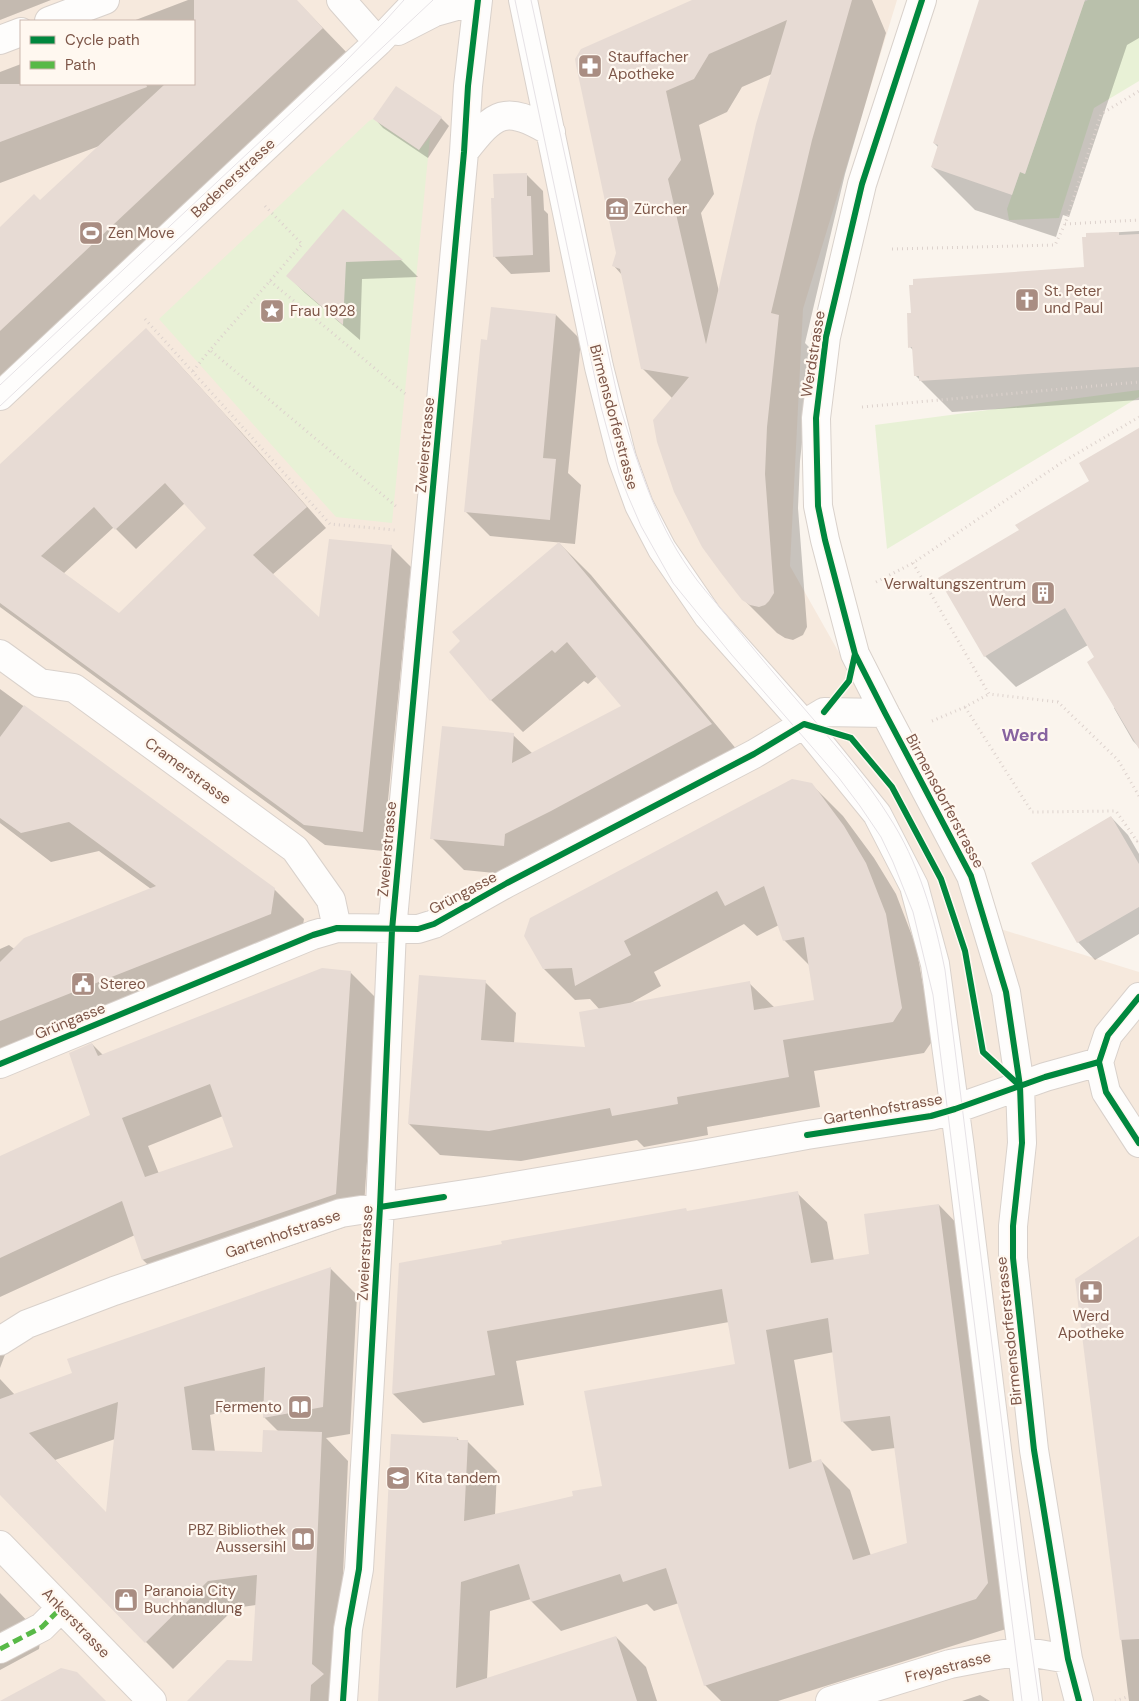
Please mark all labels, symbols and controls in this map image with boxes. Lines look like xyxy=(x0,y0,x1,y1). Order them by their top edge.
legend xyxy=(20,20,195,85)
text: Cycle path xyxy=(65,30,140,50)
place label: Stauffacher Apotheke xyxy=(608,47,689,84)
pharmacy icon: Stauffacher Apotheke xyxy=(577,53,603,79)
text: Path xyxy=(65,55,96,75)
street label: Badenerstrasse xyxy=(187,134,279,222)
museum icon: Zürcher xyxy=(604,196,630,222)
place label: Zürcher xyxy=(634,199,688,219)
sports icon: Zen Move xyxy=(78,220,104,246)
place label: Zen Move xyxy=(108,223,174,243)
place label: St. Peter und Paul xyxy=(1044,281,1103,318)
church icon: St. Peter und Paul xyxy=(1014,287,1040,313)
place icon: Frau 1928 xyxy=(259,298,285,324)
place label: Frau 1928 xyxy=(290,301,356,321)
street label: Werdstrasse xyxy=(796,309,830,399)
street label: Birmensdorferstrasse xyxy=(585,342,643,492)
street label: Zweierstrasse xyxy=(411,396,439,494)
place label: Verwaltungszentrum Werd xyxy=(884,574,1026,611)
building icon: Verwaltungszentrum Werd xyxy=(1030,580,1056,606)
district label: Werd xyxy=(1001,723,1049,747)
street label: Birmensdorferstrasse xyxy=(901,730,989,872)
street label: Cramerstrasse xyxy=(141,733,235,809)
street label: Zweierstrasse xyxy=(373,800,401,898)
street label: Grüngasse xyxy=(426,867,500,919)
public building icon: Stereo xyxy=(70,971,96,997)
place label: Stereo xyxy=(100,974,146,994)
street label: Grüngasse xyxy=(32,998,108,1044)
street label: Gartenhofstrasse xyxy=(822,1089,944,1129)
street label: Gartenhofstrasse xyxy=(223,1205,343,1263)
street label: Zweierstrasse xyxy=(353,1205,377,1301)
street label: Birmensdorferstrasse xyxy=(991,1256,1027,1406)
pharmacy icon: Werd Apotheke xyxy=(1078,1279,1104,1305)
place label: Werd Apotheke xyxy=(1058,1306,1124,1343)
library icon: Fermento xyxy=(287,1394,313,1420)
place label: Fermento xyxy=(215,1397,282,1417)
school or university icon: Kita tandem xyxy=(385,1465,411,1491)
place label: Kita tandem xyxy=(416,1468,500,1488)
place label: PBZ Bibliothek Aussersihl xyxy=(188,1520,286,1557)
library icon: PBZ Bibliothek Aussersihl xyxy=(290,1526,316,1552)
place label: Paranoia City Buchhandlung xyxy=(144,1581,243,1618)
street label: Ankerstrasse xyxy=(38,1584,114,1662)
shop icon: Paranoia City Buchhandlung xyxy=(113,1587,139,1613)
street label: Freyastrasse xyxy=(903,1647,993,1687)

